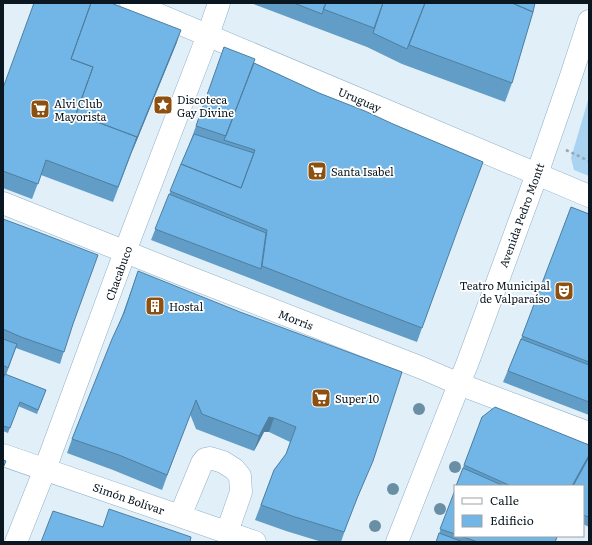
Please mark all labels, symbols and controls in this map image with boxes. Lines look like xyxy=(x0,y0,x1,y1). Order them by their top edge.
street label: Uruguay xyxy=(336,83,385,116)
place label: Discoteca Gay Divine xyxy=(177,91,234,120)
place icon: Discoteca Gay Divine xyxy=(152,94,174,116)
place label: Alvi Club Mayorista xyxy=(54,95,107,124)
supermarket icon: Alvi Club Mayorista xyxy=(29,98,51,120)
supermarket icon: Santa Isabel xyxy=(306,160,328,182)
street label: Avenida Pedro Montt xyxy=(495,160,548,270)
place label: Santa Isabel xyxy=(331,163,394,179)
street label: Chacabuco xyxy=(101,243,135,303)
place label: Teatro Municipal de Valparaíso xyxy=(459,277,550,306)
theatre icon: Teatro Municipal de Valparaíso xyxy=(553,280,575,302)
building icon: Hostal xyxy=(144,295,166,317)
place label: Hostal xyxy=(169,298,204,314)
street label: Morris xyxy=(276,305,316,333)
supermarket icon: Super 10 xyxy=(310,387,332,409)
place label: Super 10 xyxy=(335,390,379,406)
street label: Simón Bolívar xyxy=(91,478,168,518)
legend xyxy=(454,485,584,537)
text: Calle xyxy=(490,491,519,509)
text: Edificio xyxy=(490,511,534,529)

